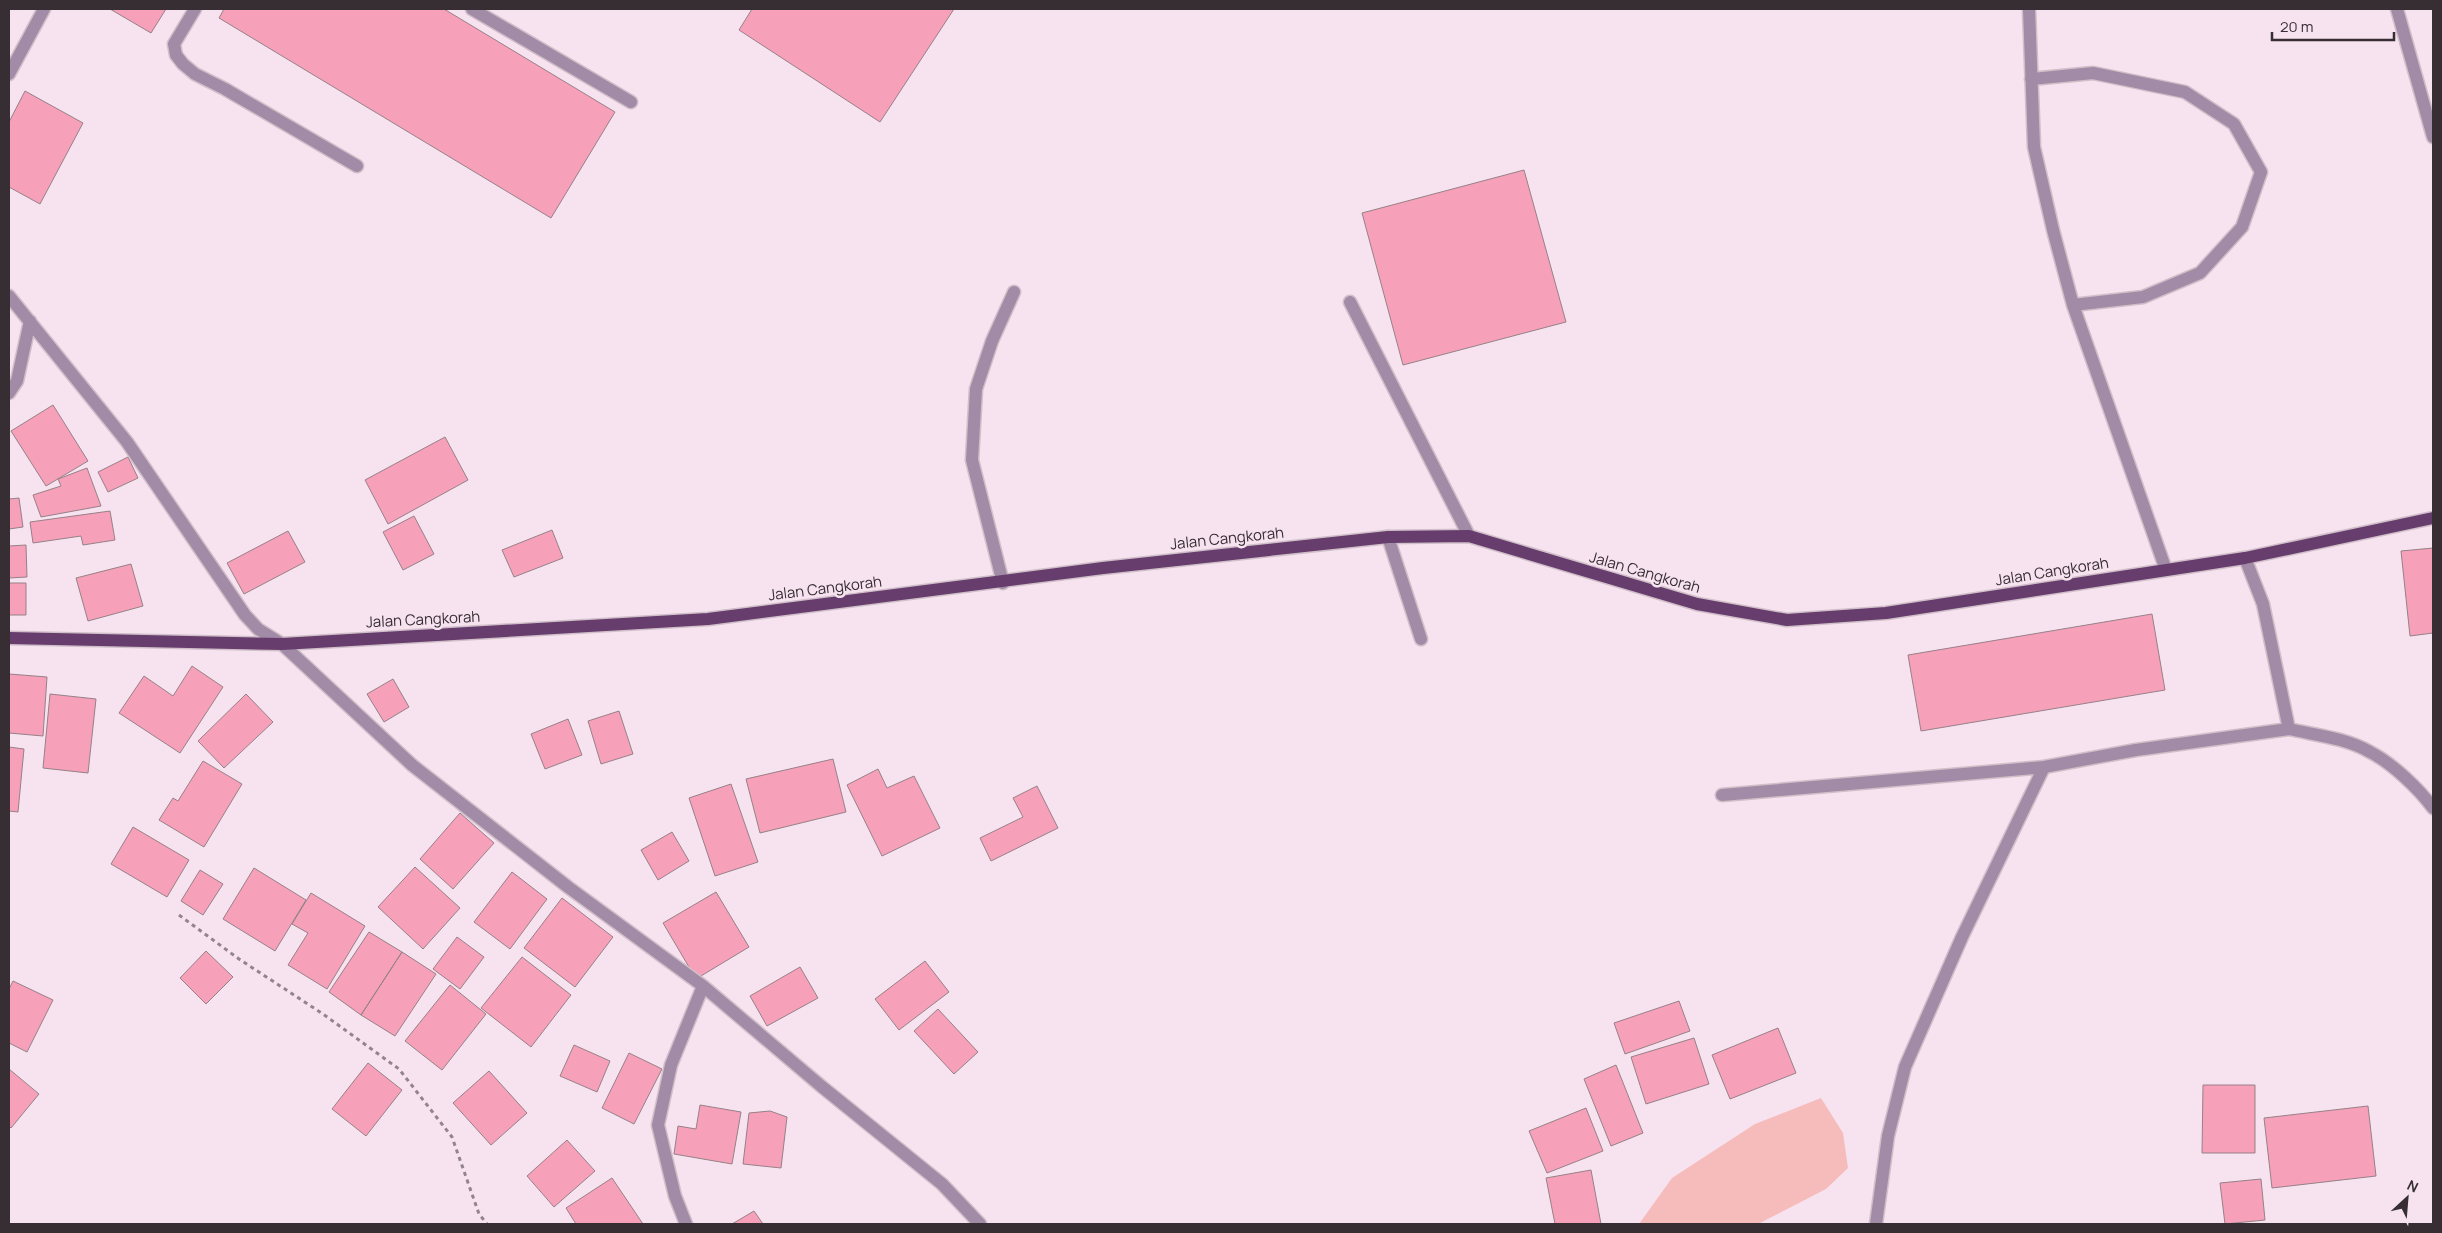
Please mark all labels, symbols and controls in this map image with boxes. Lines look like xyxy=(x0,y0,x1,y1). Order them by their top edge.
scale bar xyxy=(2272,10,2394,42)
text: 20 m xyxy=(2280,16,2313,37)
street label: Jalan Cangkorah xyxy=(1169,522,1285,554)
street label: Jalan Cangkorah xyxy=(1587,546,1703,598)
street label: Jalan Cangkorah xyxy=(1994,552,2110,590)
street label: Jalan Cangkorah xyxy=(767,571,883,605)
street label: Jalan Cangkorah xyxy=(365,606,481,632)
north arrow xyxy=(2382,1173,2432,1223)
text: N xyxy=(2404,1175,2422,1197)

